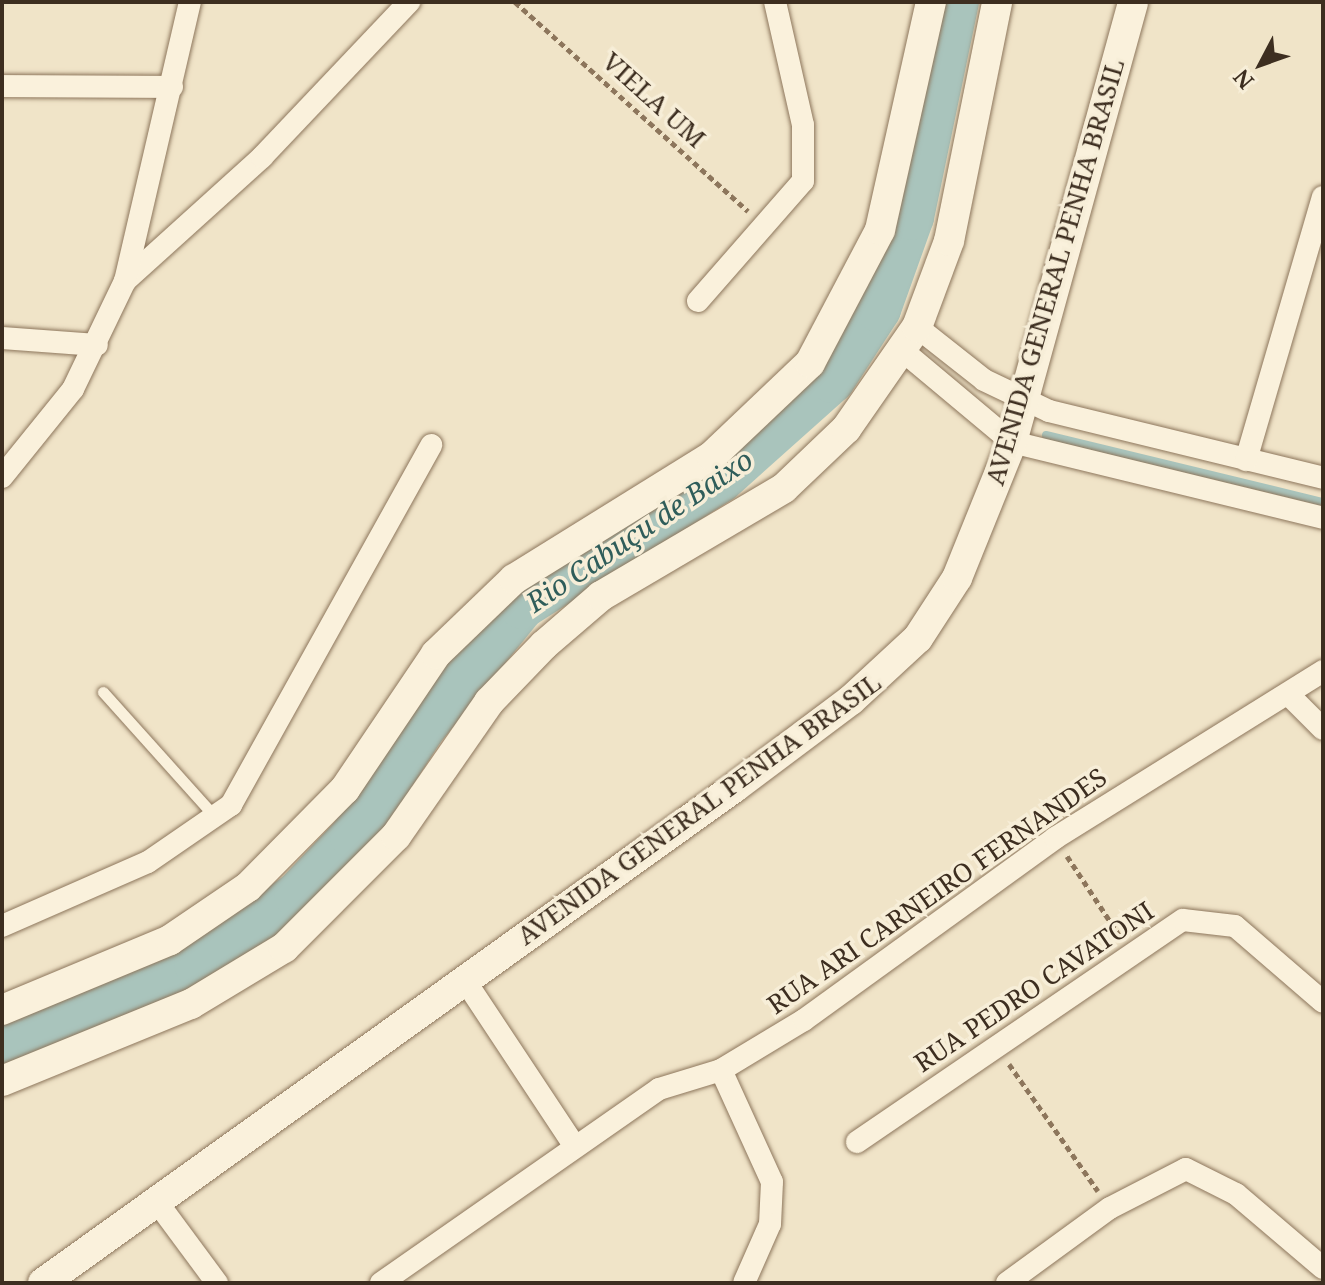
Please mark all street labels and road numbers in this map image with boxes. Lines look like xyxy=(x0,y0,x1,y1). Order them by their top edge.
street label: VIELA UM xyxy=(596,46,712,154)
street label: AVENIDA GENERAL PENHA BRASIL xyxy=(979,55,1131,489)
street label: AVENIDA GENERAL PENHA BRASIL xyxy=(511,667,887,951)
street label: RUA ARI CARNEIRO FERNANDES xyxy=(761,761,1113,1021)
street label: RUA PEDRO CAVATONI xyxy=(908,895,1160,1079)

